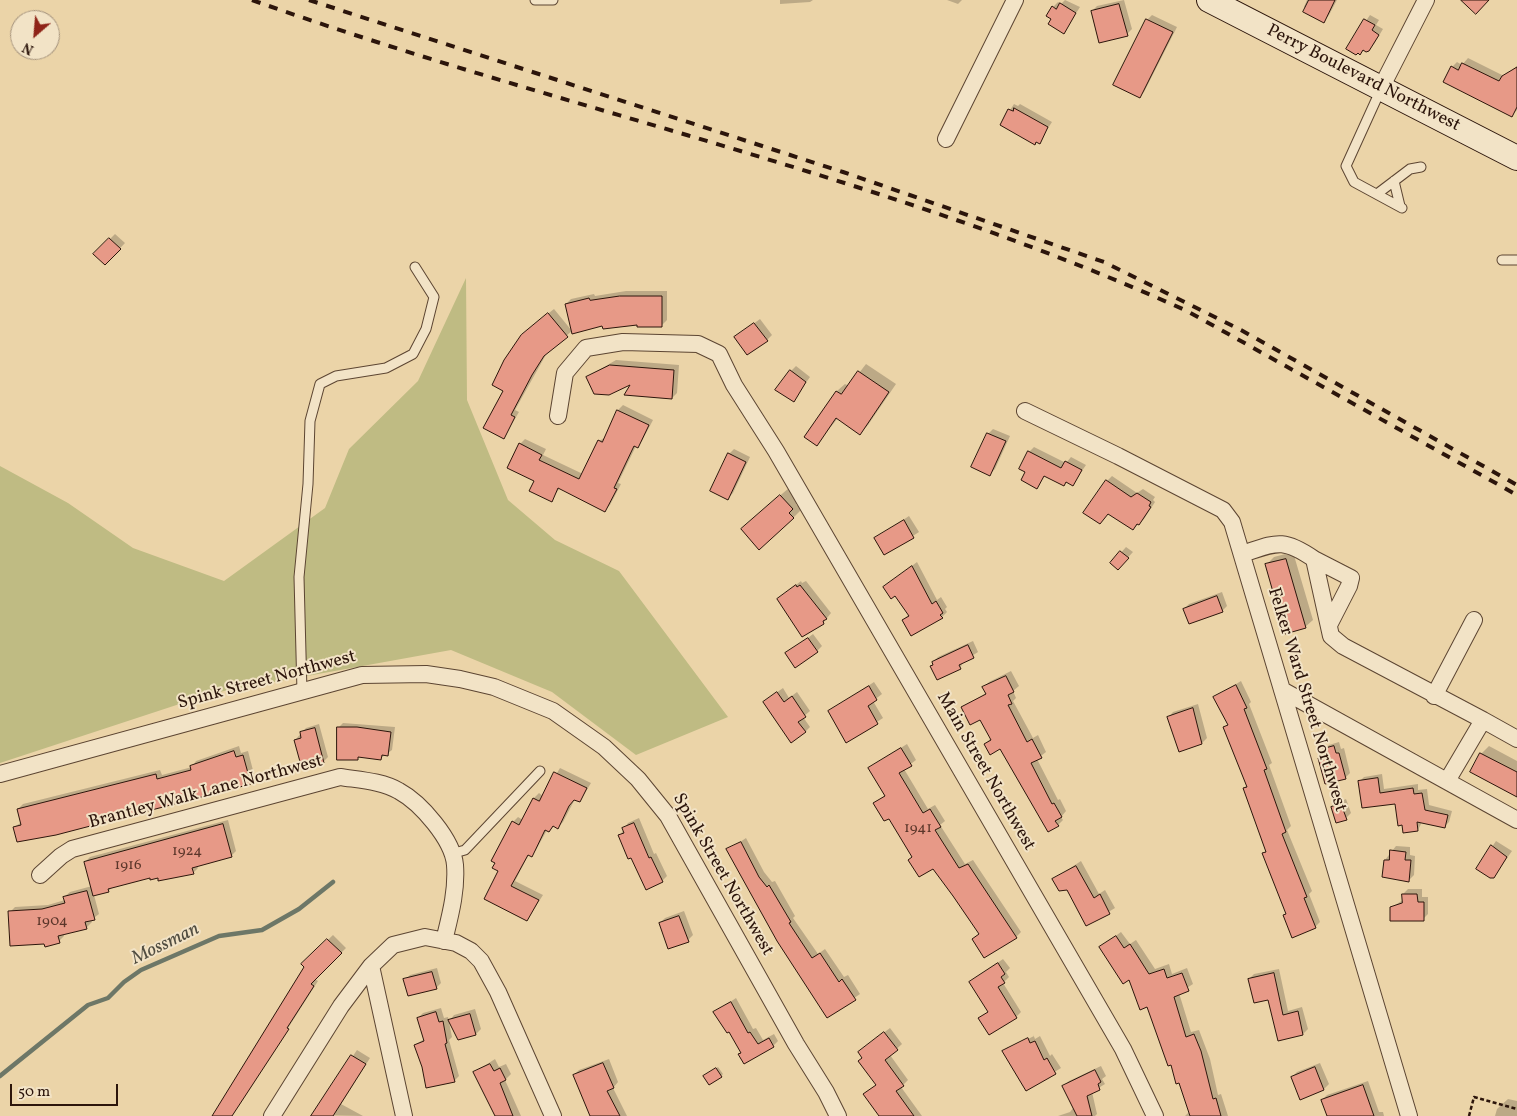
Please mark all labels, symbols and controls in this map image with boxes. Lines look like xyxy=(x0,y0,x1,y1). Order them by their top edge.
north arrow xyxy=(10,10,60,60)
street label: Perry Boulevard Northwest xyxy=(1262,21,1464,137)
text: N xyxy=(20,37,37,59)
street label: Felker Ward Street Northwest xyxy=(1262,585,1350,815)
street label: Spink Street Northwest xyxy=(175,647,359,715)
street label: Main Street Northwest xyxy=(931,689,1039,855)
street label: Brantley Walk Lane Northwest xyxy=(87,751,325,835)
street label: Spink Street Northwest xyxy=(667,790,777,960)
house number: 1941 xyxy=(904,820,932,838)
house number: 1924 xyxy=(172,843,202,861)
house number: 1916 xyxy=(114,857,142,875)
house number: 1904 xyxy=(36,913,68,931)
water label: Mossman xyxy=(128,919,204,971)
scale bar xyxy=(12,1074,120,1106)
text: 50 m xyxy=(18,1082,50,1103)

